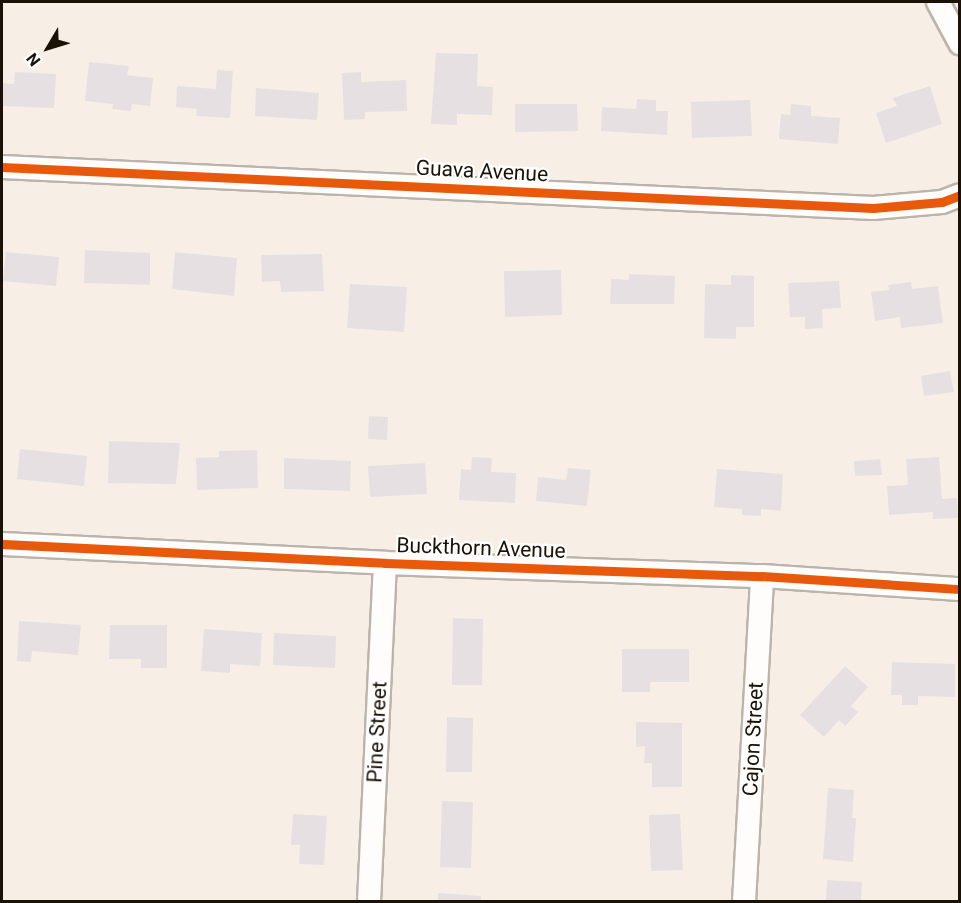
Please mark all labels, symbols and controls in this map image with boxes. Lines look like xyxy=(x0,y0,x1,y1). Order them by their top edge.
north arrow xyxy=(18,18,78,78)
text: N xyxy=(22,49,44,70)
street label: Guava Avenue xyxy=(415,155,549,187)
street label: Buckthorn Avenue xyxy=(396,532,566,564)
street label: Pine Street xyxy=(362,681,392,783)
street label: Cajon Street xyxy=(737,681,769,797)

